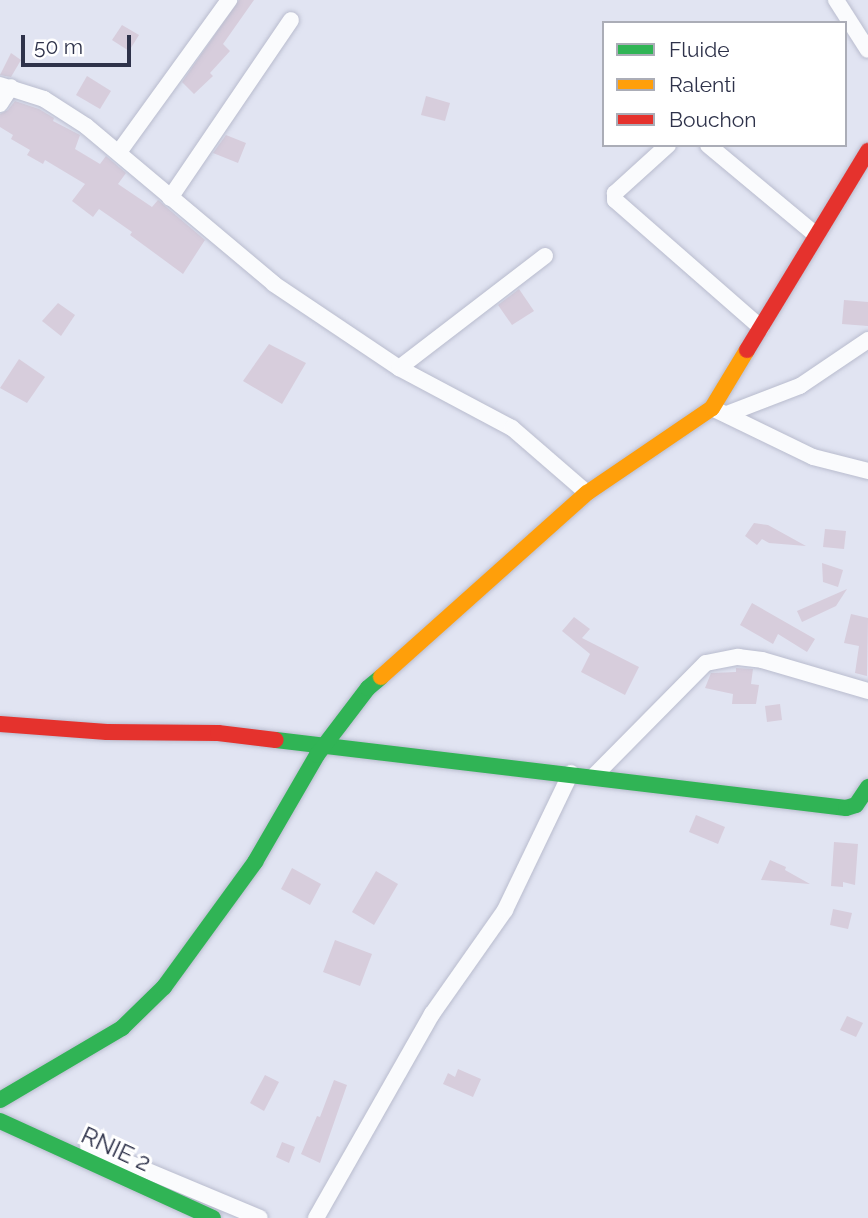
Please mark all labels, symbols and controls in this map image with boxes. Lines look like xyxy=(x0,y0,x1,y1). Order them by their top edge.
scale bar xyxy=(24,21,135,65)
legend xyxy=(602,21,847,147)
text: 50 m xyxy=(34,34,83,59)
text: Fluide xyxy=(669,37,730,62)
text: Ralenti xyxy=(669,72,736,97)
text: Bouchon xyxy=(669,107,756,132)
street label: RNIE 2 xyxy=(77,1120,155,1178)

